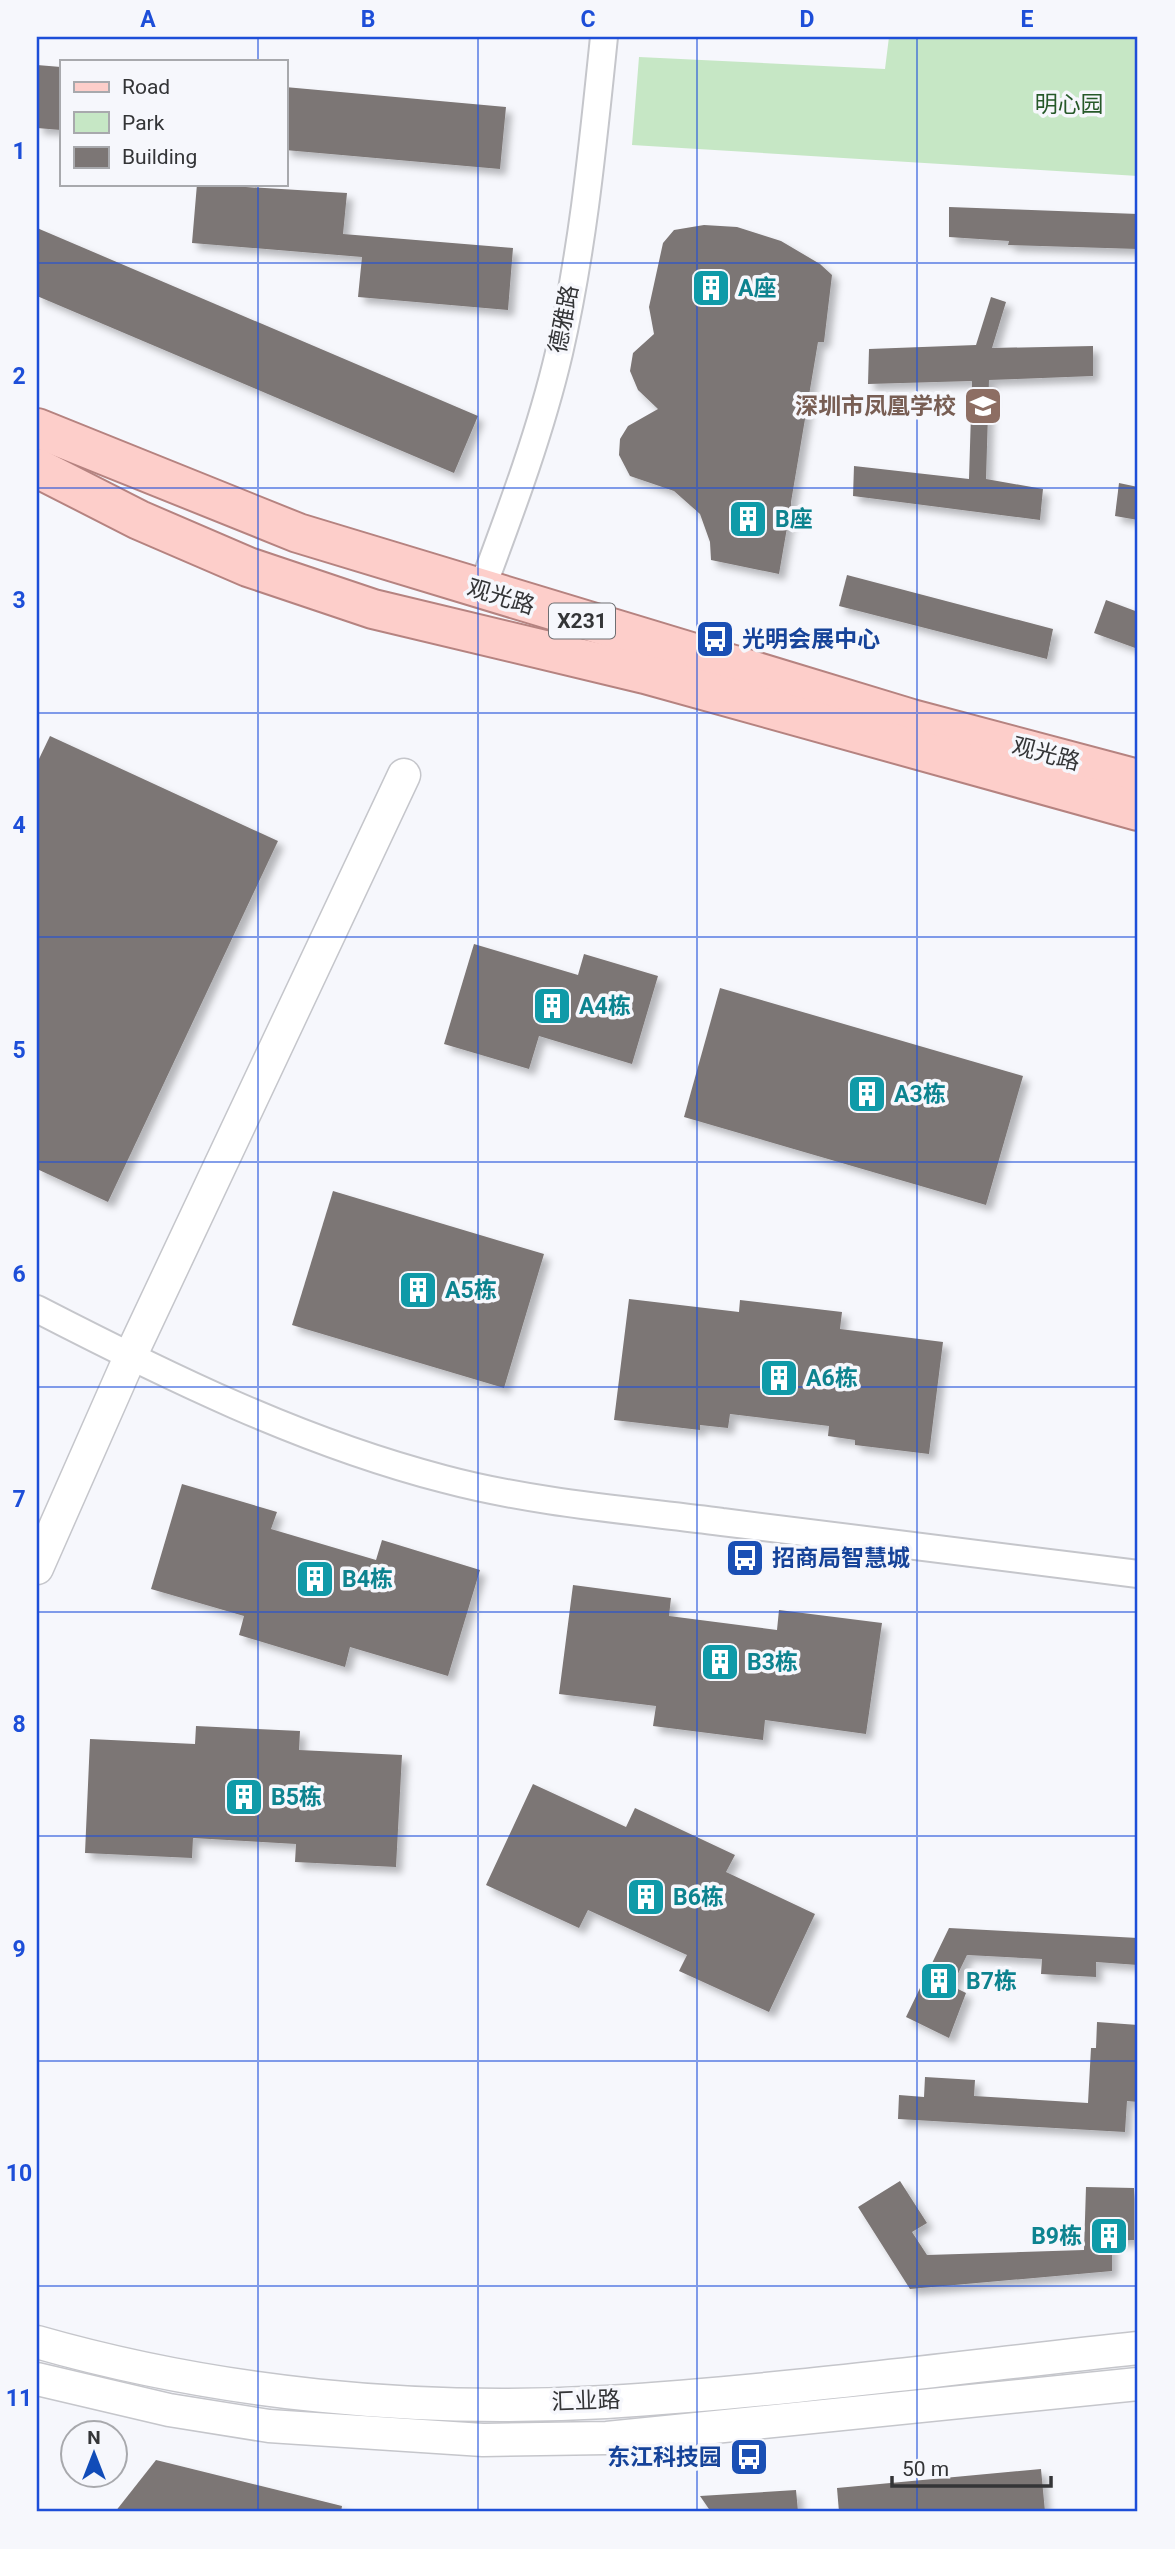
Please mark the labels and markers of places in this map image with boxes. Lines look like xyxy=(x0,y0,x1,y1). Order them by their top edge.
building icon: A座 xyxy=(690,267,732,309)
place label: A座 xyxy=(738,275,776,302)
school or university icon: 深圳市凤凰学校 xyxy=(962,385,1004,427)
place label: 深圳市凤凰学校 xyxy=(795,393,956,420)
building icon: B座 xyxy=(727,498,769,540)
place label: B座 xyxy=(775,506,813,533)
bus stop icon: 光明会展中心 xyxy=(694,618,736,660)
place label: 光明会展中心 xyxy=(742,626,880,653)
building icon: A4栋 xyxy=(531,985,573,1027)
place label: A4栋 xyxy=(579,993,631,1020)
building icon: A3栋 xyxy=(846,1073,888,1115)
place label: A3栋 xyxy=(894,1081,946,1108)
building icon: A5栋 xyxy=(397,1269,439,1311)
place label: A5栋 xyxy=(445,1277,497,1304)
building icon: A6栋 xyxy=(758,1357,800,1399)
place label: A6栋 xyxy=(806,1365,858,1392)
bus stop icon: 招商局智慧城 xyxy=(724,1537,766,1579)
place label: 招商局智慧城 xyxy=(772,1545,910,1572)
building icon: B4栋 xyxy=(294,1558,336,1600)
place label: B4栋 xyxy=(342,1566,393,1593)
building icon: B3栋 xyxy=(699,1641,741,1683)
place label: B3栋 xyxy=(747,1649,798,1676)
building icon: B5栋 xyxy=(223,1776,265,1818)
place label: B5栋 xyxy=(271,1784,322,1811)
building icon: B6栋 xyxy=(625,1876,667,1918)
place label: B6栋 xyxy=(673,1884,724,1911)
building icon: B7栋 xyxy=(918,1960,960,2002)
place label: B7栋 xyxy=(966,1968,1017,1995)
building icon: B9栋 xyxy=(1088,2215,1130,2257)
place label: B9栋 xyxy=(1031,2223,1082,2250)
bus stop icon: 东江科技园 xyxy=(728,2436,770,2478)
place label: 东江科技园 xyxy=(607,2444,722,2471)

